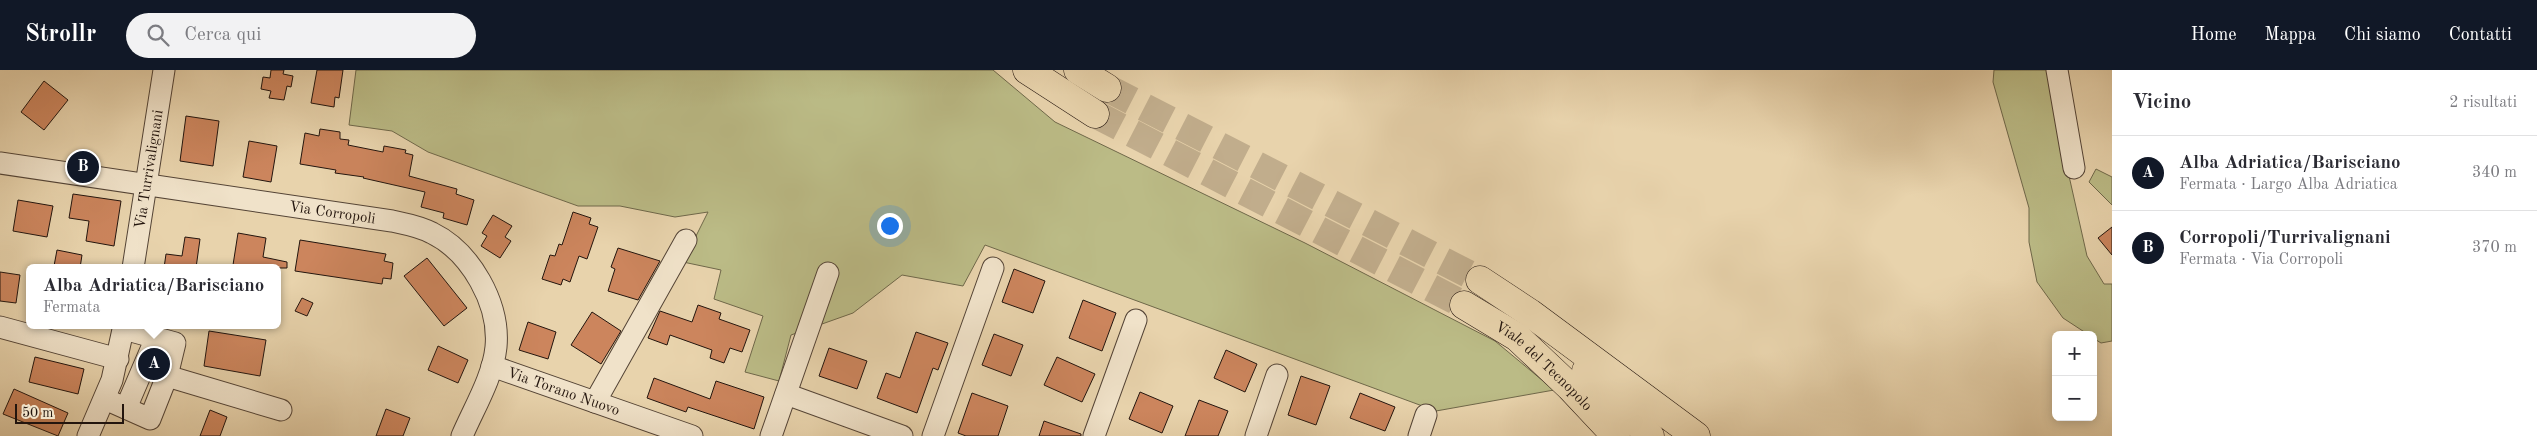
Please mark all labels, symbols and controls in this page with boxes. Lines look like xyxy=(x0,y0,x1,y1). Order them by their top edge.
search box xyxy=(126,13,476,58)
icon: search xyxy=(144,21,172,49)
text: Strollr xyxy=(25,23,96,47)
text: Cerca qui xyxy=(184,26,261,45)
text: Home xyxy=(2191,26,2237,44)
text: Mappa xyxy=(2265,26,2316,44)
text: Chi siamo xyxy=(2344,26,2421,44)
text: Contatti xyxy=(2449,26,2512,44)
text: Vicino xyxy=(2132,92,2191,113)
text: 2 risultati xyxy=(2449,95,2517,111)
street label: Via Turrivalignani xyxy=(133,109,167,230)
pin: B xyxy=(67,148,99,186)
text: Alba Adriatica/Barisciano xyxy=(2179,154,2401,173)
text: A xyxy=(2142,165,2154,181)
text: 340 m xyxy=(2472,165,2517,181)
text: Fermata · Largo Alba Adriatica xyxy=(2179,177,2398,193)
street label: Via Corropoli xyxy=(288,200,376,227)
your location xyxy=(877,213,903,239)
text: Corropoli/Turrivalignani xyxy=(2179,229,2391,248)
text: B xyxy=(2142,240,2154,256)
text: 370 m xyxy=(2472,240,2517,256)
text: Fermata · Via Corropoli xyxy=(2179,252,2343,268)
popup xyxy=(26,264,281,329)
text: Alba Adriatica/Barisciano xyxy=(43,277,264,296)
text: Fermata xyxy=(43,300,100,316)
street label: Viale del Tecnopolo xyxy=(1492,319,1594,414)
map controls xyxy=(2052,331,2097,421)
button: + xyxy=(2052,331,2097,376)
pin: A xyxy=(138,345,170,383)
street label: Via Torano Nuovo xyxy=(505,366,621,419)
button: − xyxy=(2052,376,2097,421)
scale bar xyxy=(15,401,124,424)
text: 50 m xyxy=(22,406,53,420)

